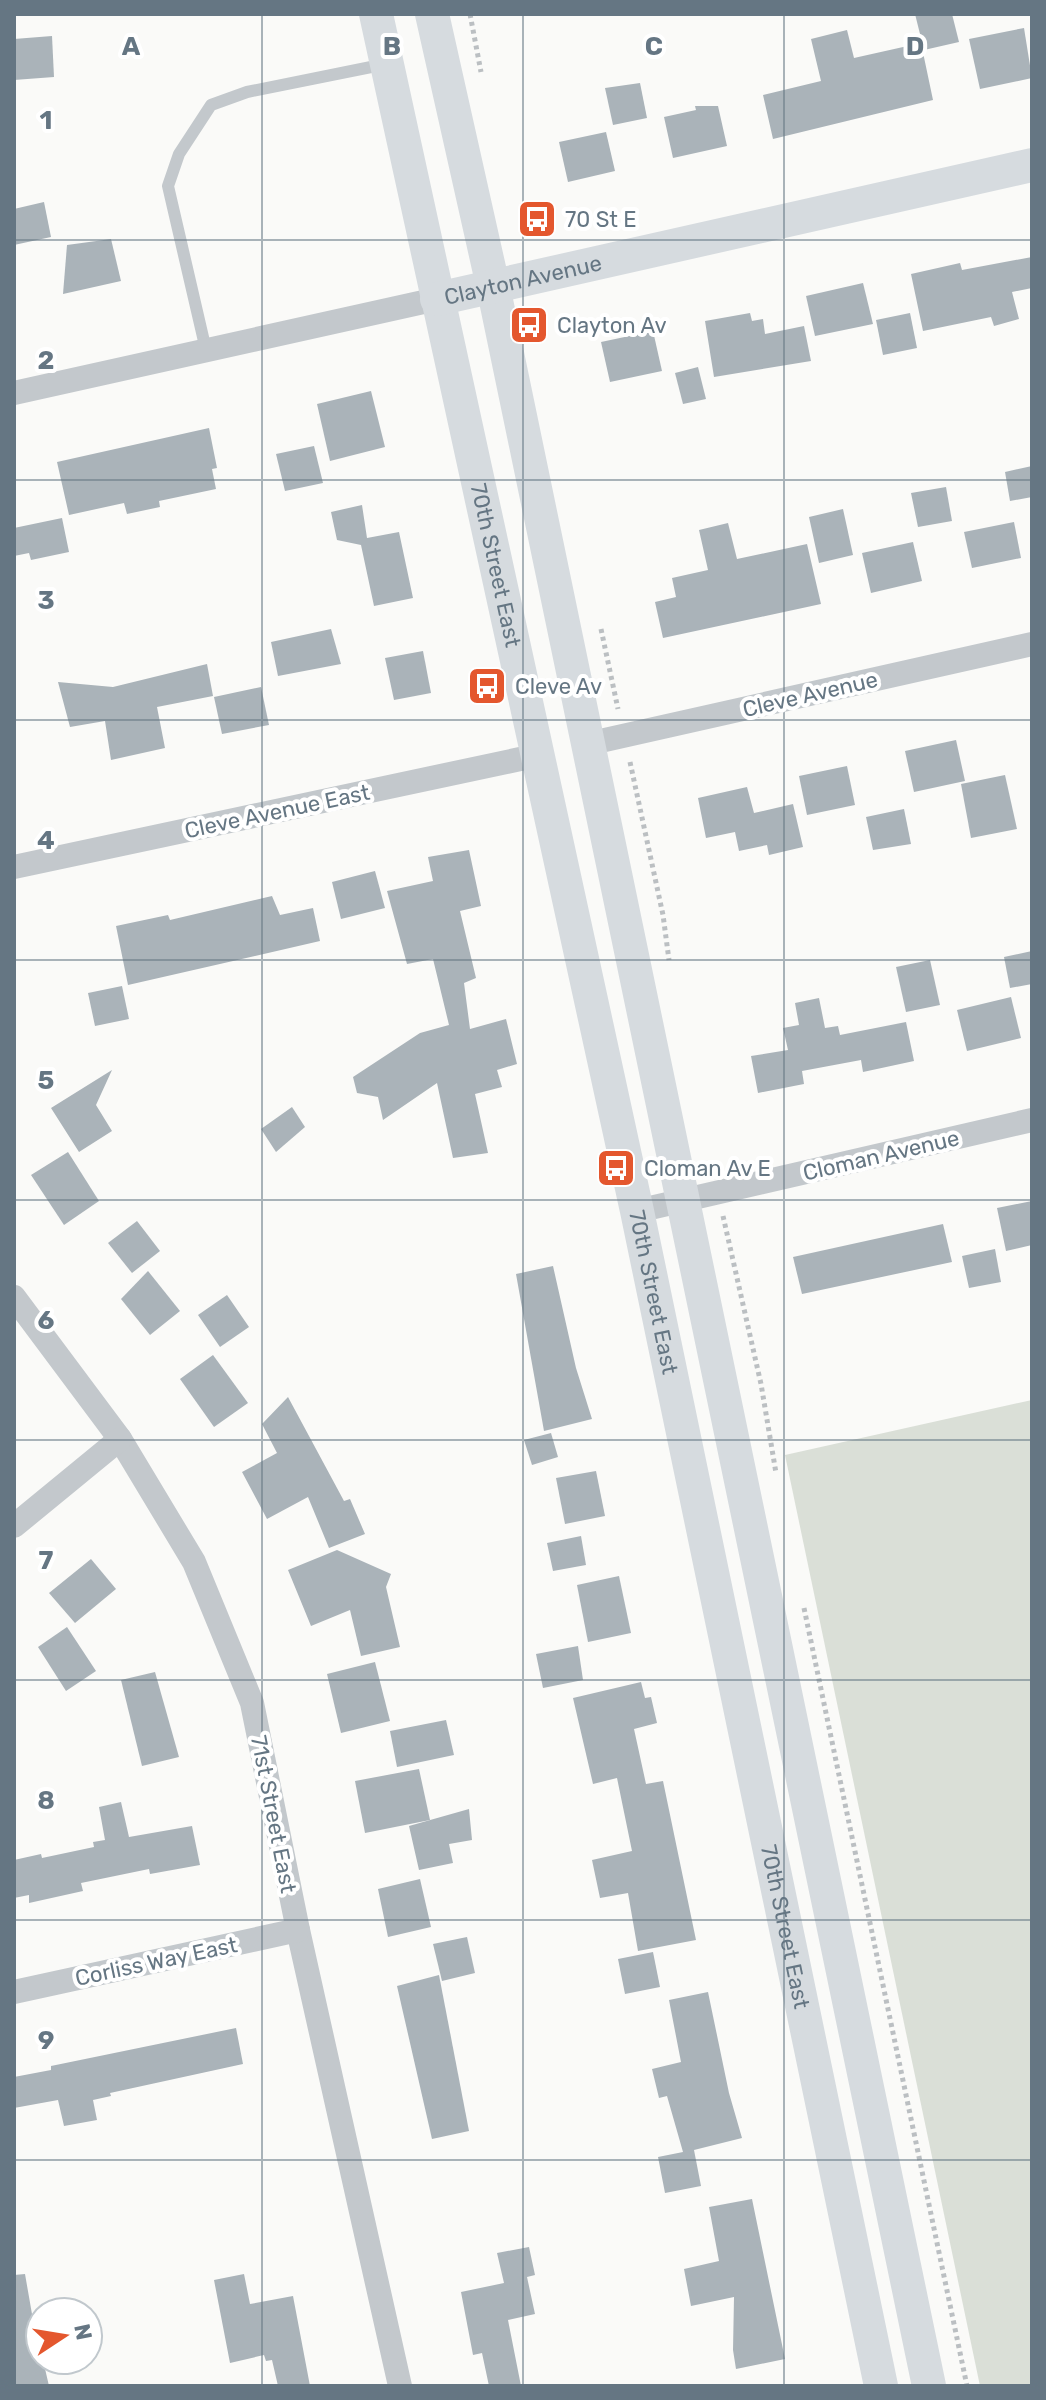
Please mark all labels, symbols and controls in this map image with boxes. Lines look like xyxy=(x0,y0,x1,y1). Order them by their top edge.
text: A xyxy=(122,31,141,62)
text: B xyxy=(383,31,401,62)
text: C xyxy=(645,31,663,62)
text: D xyxy=(906,31,924,62)
text: 1 xyxy=(40,105,52,136)
bus stop icon: 70 St E xyxy=(516,198,558,240)
place label: 70 St E xyxy=(565,206,637,233)
street label: Clayton Avenue xyxy=(442,249,604,311)
bus stop icon: Clayton Av xyxy=(508,304,550,346)
place label: Clayton Av xyxy=(557,312,667,339)
text: 2 xyxy=(38,345,54,376)
street label: 70th Street East xyxy=(465,481,527,650)
text: 3 xyxy=(37,585,55,616)
bus stop icon: Cleve Av xyxy=(466,665,508,707)
street label: Cleve Avenue xyxy=(740,666,880,723)
place label: Cleve Av xyxy=(515,673,602,700)
street label: Cleve Avenue East xyxy=(182,779,373,844)
text: 4 xyxy=(37,825,55,856)
text: 5 xyxy=(38,1065,54,1096)
street label: Cloman Avenue xyxy=(800,1124,962,1187)
bus stop icon: Cloman Av E xyxy=(595,1147,637,1189)
place label: Cloman Av E xyxy=(644,1155,771,1182)
street label: 70th Street East xyxy=(623,1208,684,1377)
text: 6 xyxy=(38,1305,55,1336)
text: 7 xyxy=(39,1545,54,1576)
street label: 71st Street East xyxy=(245,1733,302,1896)
text: 8 xyxy=(37,1785,55,1816)
street label: 70th Street East xyxy=(755,1842,815,2012)
street label: Corliss Way East xyxy=(73,1931,240,1992)
text: 9 xyxy=(38,2025,54,2056)
north arrow xyxy=(24,2296,104,2376)
text: N xyxy=(68,2321,98,2342)

